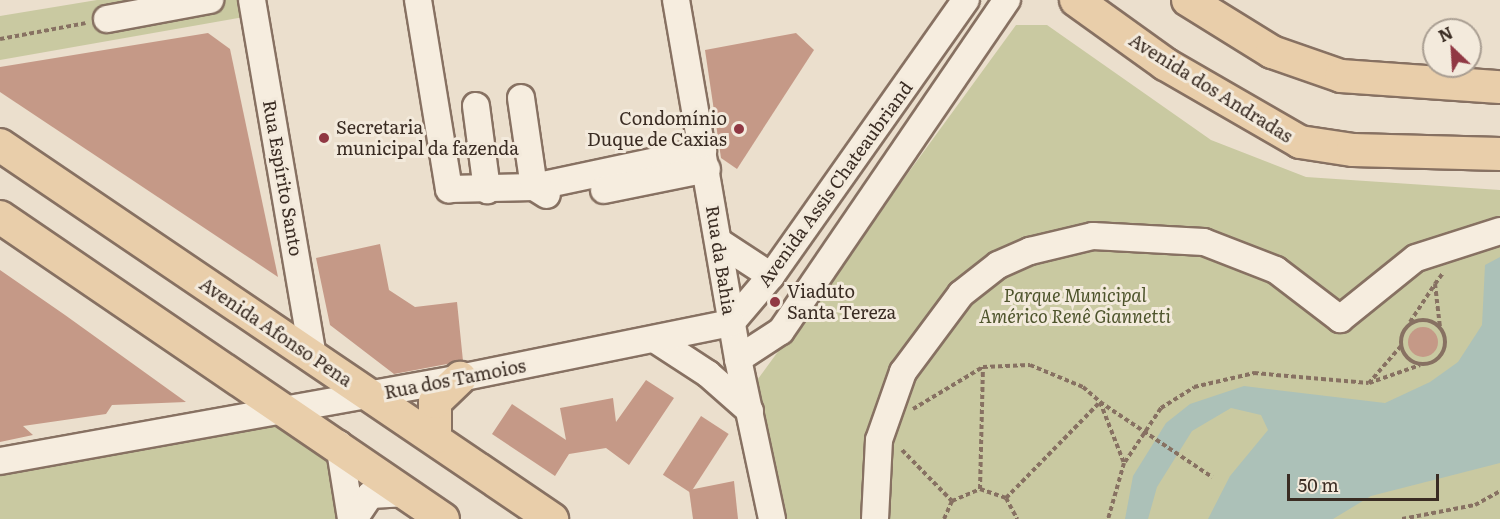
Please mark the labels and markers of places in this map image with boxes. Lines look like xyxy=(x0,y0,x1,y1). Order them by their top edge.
place label: Condomínio Duque de Caxias xyxy=(587,108,727,150)
place label: Secretaria municipal da fazenda xyxy=(336,117,519,160)
marker: Condomínio Duque de Caxias xyxy=(732,122,746,136)
marker: Secretaria municipal da fazenda xyxy=(317,131,331,145)
place label: Viaduto Santa Tereza xyxy=(787,281,896,324)
marker: Viaduto Santa Tereza xyxy=(768,295,782,309)

